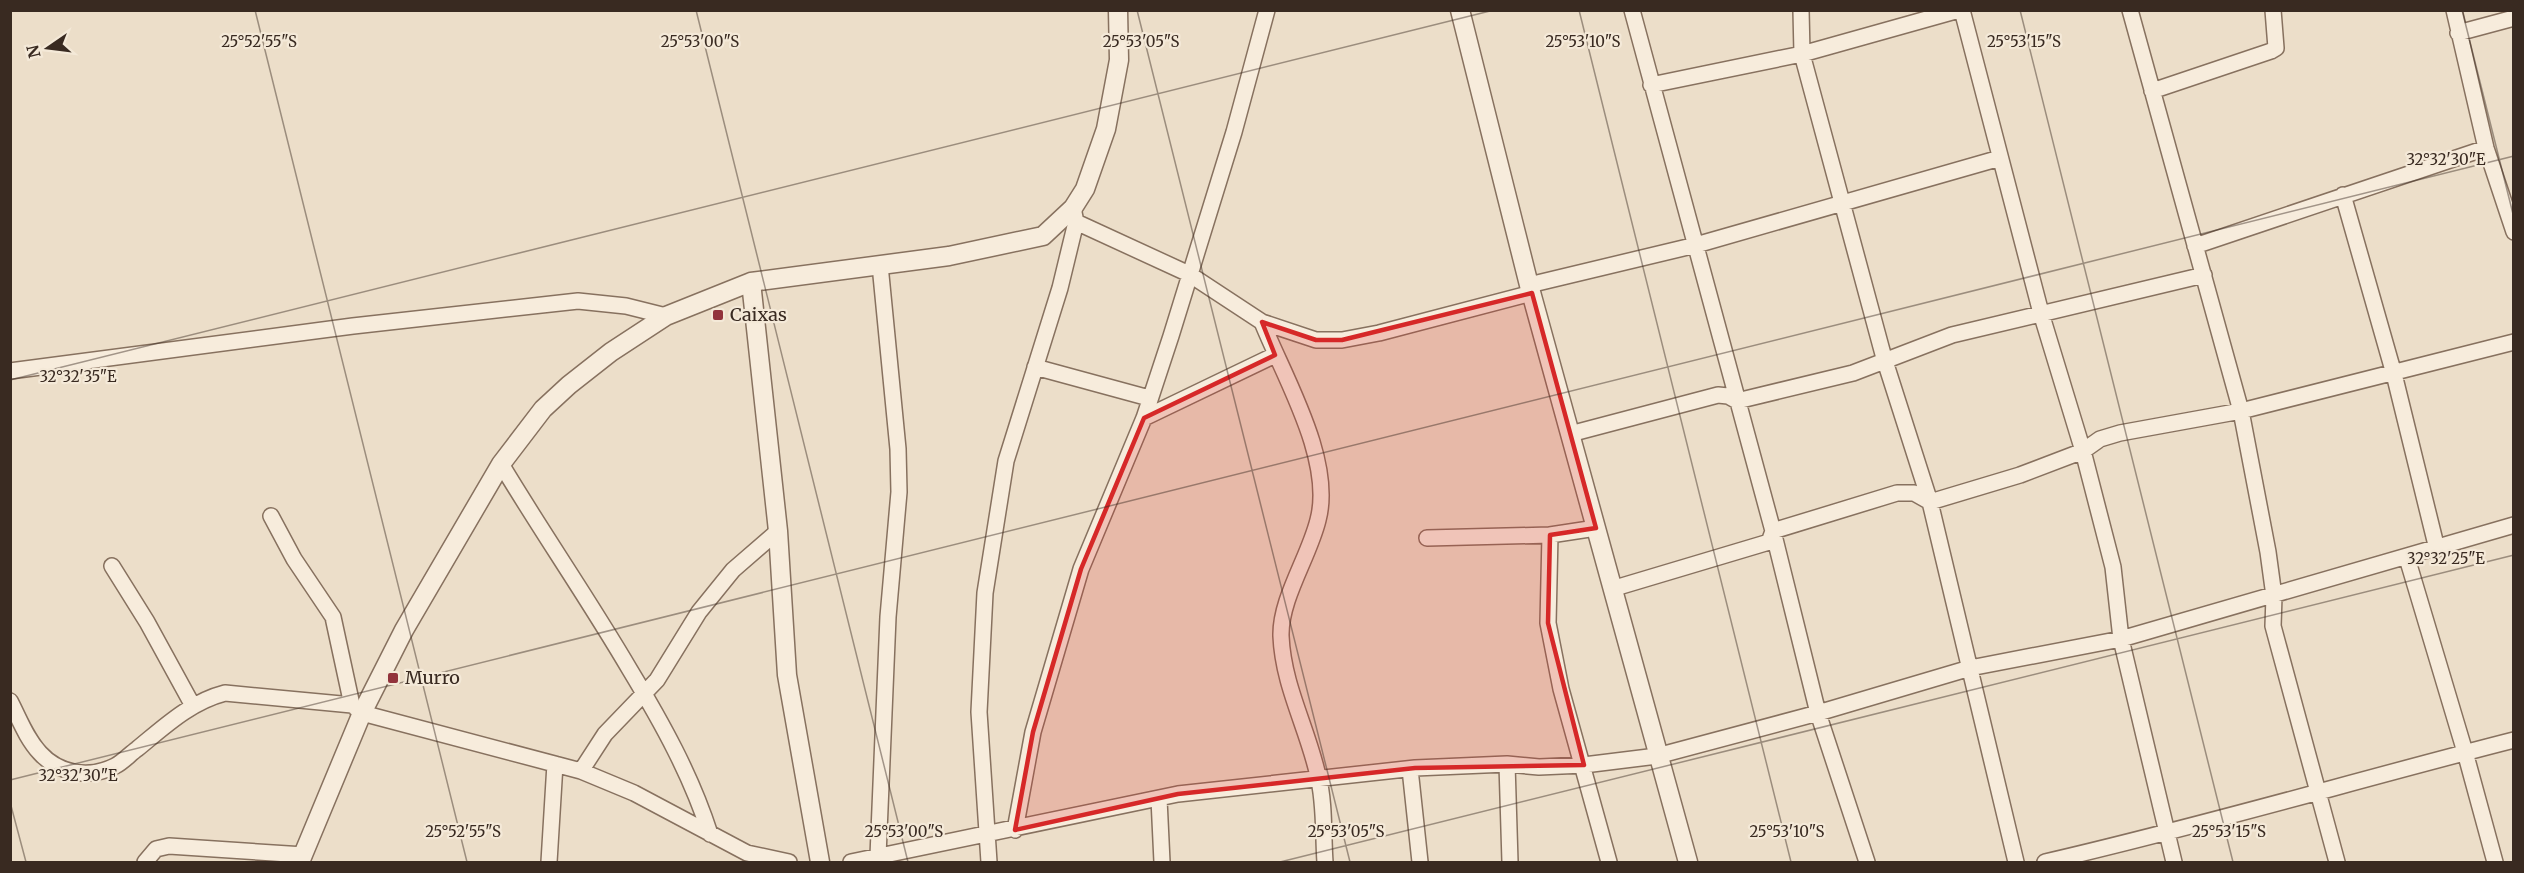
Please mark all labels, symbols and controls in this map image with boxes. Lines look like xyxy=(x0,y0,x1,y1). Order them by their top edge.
north arrow xyxy=(18,18,78,78)
text: 25°52'55"S xyxy=(221,32,297,51)
text: 25°53'00"S xyxy=(661,32,739,51)
text: 25°53'05"S xyxy=(1103,32,1179,51)
text: 25°53'10"S xyxy=(1546,32,1621,51)
text: 25°53'15"S xyxy=(1987,32,2061,51)
text: N xyxy=(22,43,45,60)
text: 32°32'30"E xyxy=(2406,150,2486,169)
place label: Caixas xyxy=(730,303,787,326)
marker: Caixas xyxy=(711,308,725,322)
text: 32°32'35"E xyxy=(39,367,117,386)
text: 32°32'25"E xyxy=(2407,549,2485,568)
place label: Murro xyxy=(405,666,460,689)
marker: Murro xyxy=(386,671,400,685)
text: 32°32'30"E xyxy=(38,766,118,785)
text: 25°52'55"S xyxy=(425,822,501,841)
text: 25°53'00"S xyxy=(865,822,943,841)
text: 25°53'05"S xyxy=(1308,822,1384,841)
text: 25°53'10"S xyxy=(1750,822,1825,841)
text: 25°53'15"S xyxy=(2192,822,2266,841)

